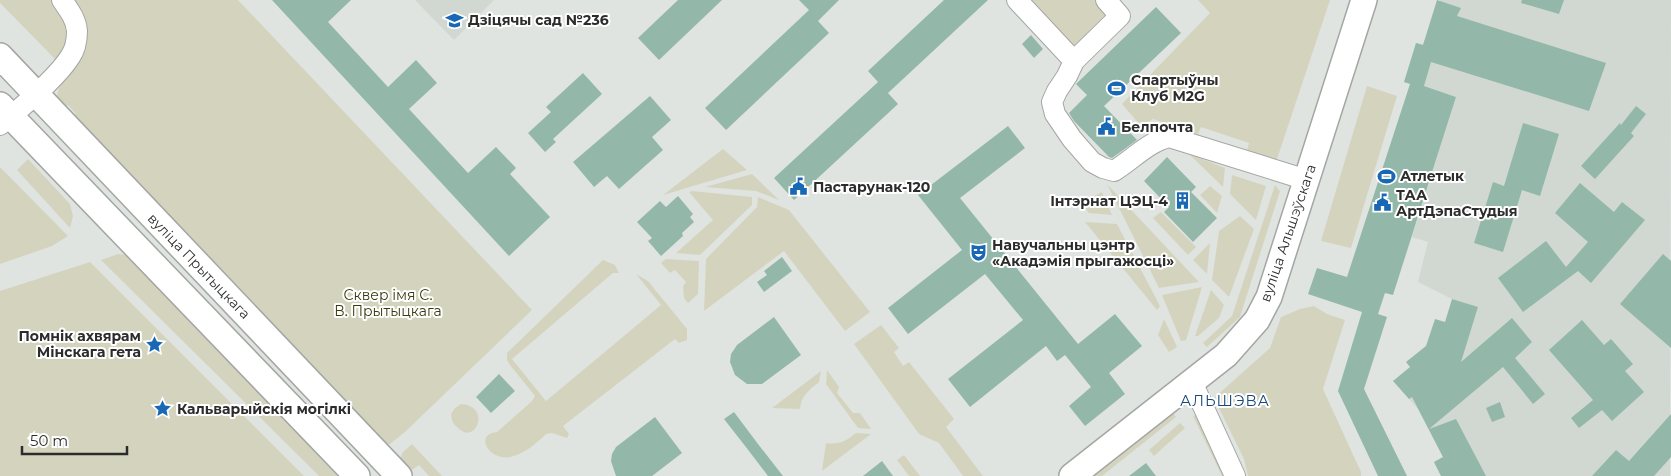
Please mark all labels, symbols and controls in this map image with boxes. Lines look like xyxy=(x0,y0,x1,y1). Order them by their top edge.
school or university icon: Дзіцячы сад №236 xyxy=(444,10,464,30)
place label: Дзіцячы сад №236 xyxy=(468,11,609,29)
place label: Спартыўны Клуб M2G xyxy=(1131,71,1219,105)
sports icon: Спартыўны Клуб M2G xyxy=(1107,78,1127,98)
public building icon: Белпочта xyxy=(1097,117,1117,137)
place label: Белпочта xyxy=(1121,118,1193,136)
street label: вуліца Альшэўскага xyxy=(1256,162,1320,304)
sports icon: Атлетык xyxy=(1376,166,1396,186)
place label: Атлетык xyxy=(1400,167,1464,185)
public building icon: Пастарунак-120 xyxy=(789,177,809,197)
place label: Пастарунак-120 xyxy=(813,178,930,196)
place label: ТАА АртДэпаСтудыя xyxy=(1396,186,1518,220)
building icon: Інтэрнат ЦЭЦ-4 xyxy=(1172,191,1192,211)
place label: Інтэрнат ЦЭЦ-4 xyxy=(1050,192,1168,210)
public building icon: ТАА АртДэпаСтудыя xyxy=(1372,193,1392,213)
street label: вуліца Прытыцкага xyxy=(144,209,254,323)
place label: Навучальны цэнтр «Акадэмія прыгажосці» xyxy=(992,236,1174,270)
theatre icon: Навучальны цэнтр «Акадэмія прыгажосці» xyxy=(968,243,988,263)
park label: Сквер імя С. В. Прытыцкага xyxy=(334,286,442,320)
place label: Помнік ахвярам Мінскага гета xyxy=(18,327,141,361)
place icon: Помнік ахвярам Мінскага гета xyxy=(145,334,165,354)
district label: АЛЬШЭВА xyxy=(1180,391,1270,410)
place icon: Кальварыйскія могілкі xyxy=(153,399,173,419)
place label: Кальварыйскія могілкі xyxy=(177,400,351,418)
scale bar xyxy=(22,424,128,456)
text: 50 m xyxy=(30,431,68,450)

